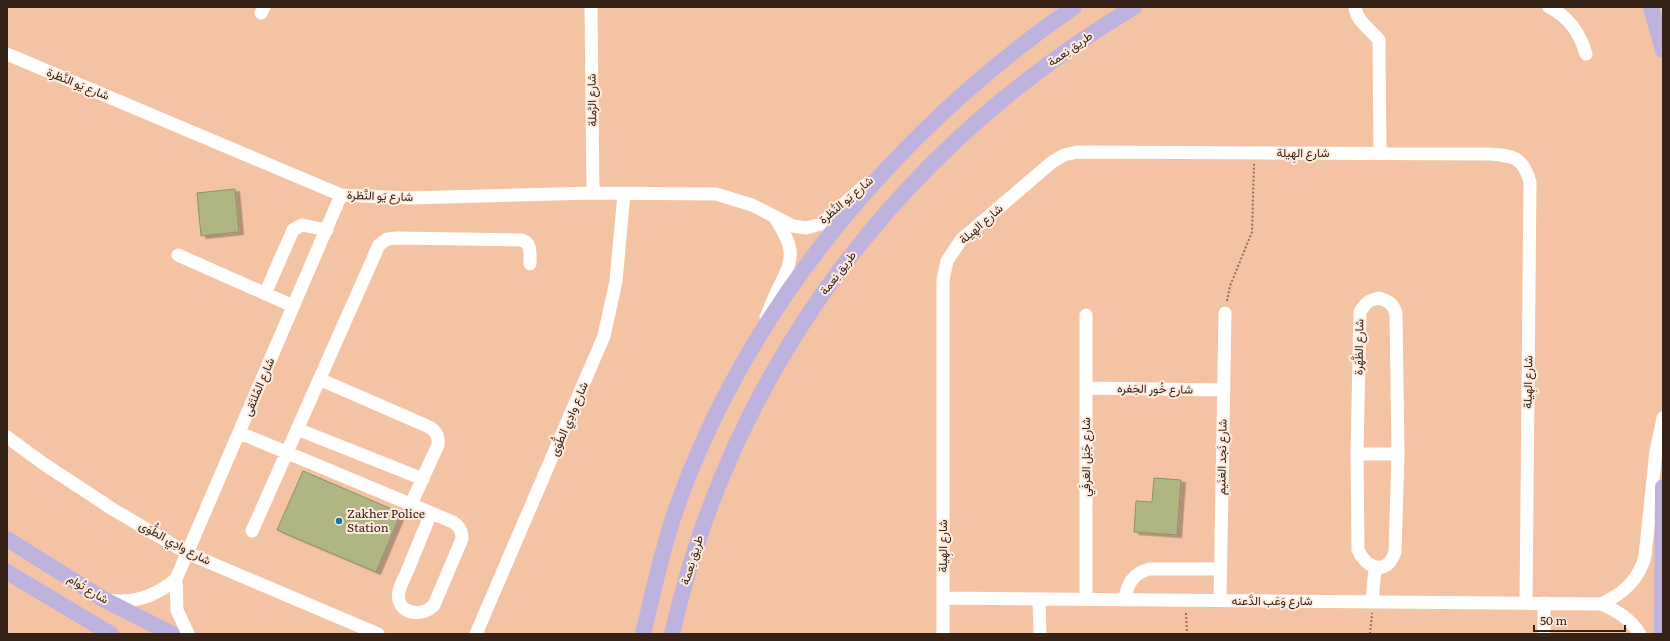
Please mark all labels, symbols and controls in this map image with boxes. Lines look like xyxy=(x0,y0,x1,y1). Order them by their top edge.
street label: طريق نِعمة xyxy=(1043,26,1096,70)
street label: شارع يَو النَّظرة xyxy=(44,62,112,105)
street label: شارع الرَّملة xyxy=(582,73,601,127)
street label: شارع الهِيلة xyxy=(1276,143,1330,163)
street label: شارع يَو النَّظرة xyxy=(814,171,877,228)
street label: شارع يَو النَّظرة xyxy=(347,185,413,206)
street label: شارع الهِيلة xyxy=(954,199,1007,249)
street label: طريق نِعمة xyxy=(815,246,860,298)
street label: شارع الظَّهَرة xyxy=(1349,319,1368,375)
street label: شارع المُلتَقى xyxy=(238,355,279,419)
street label: شارع الهِيلة xyxy=(1518,355,1538,409)
street label: شارع وادِي الطُّوَى xyxy=(544,378,594,459)
street label: شارع خُور الجَفره xyxy=(1117,378,1193,399)
street label: شارع جَبَل العَرفَي xyxy=(1076,417,1096,497)
street label: شارع نَجد الغنَيم xyxy=(1211,419,1232,495)
place label: Zakher Police Station xyxy=(347,504,425,536)
street label: شارع وادِي الطُّوَى xyxy=(135,515,215,570)
marker: Zakher Police Station xyxy=(334,516,344,526)
street label: شارع الهِيلة xyxy=(933,519,953,573)
street label: طريق نِعمة xyxy=(675,532,707,587)
street label: شارع تُوام xyxy=(64,569,113,608)
street label: شارع وَعَب الدَّعنه xyxy=(1232,591,1312,610)
scale bar xyxy=(1534,607,1625,633)
text: 50 m xyxy=(1540,611,1567,629)

